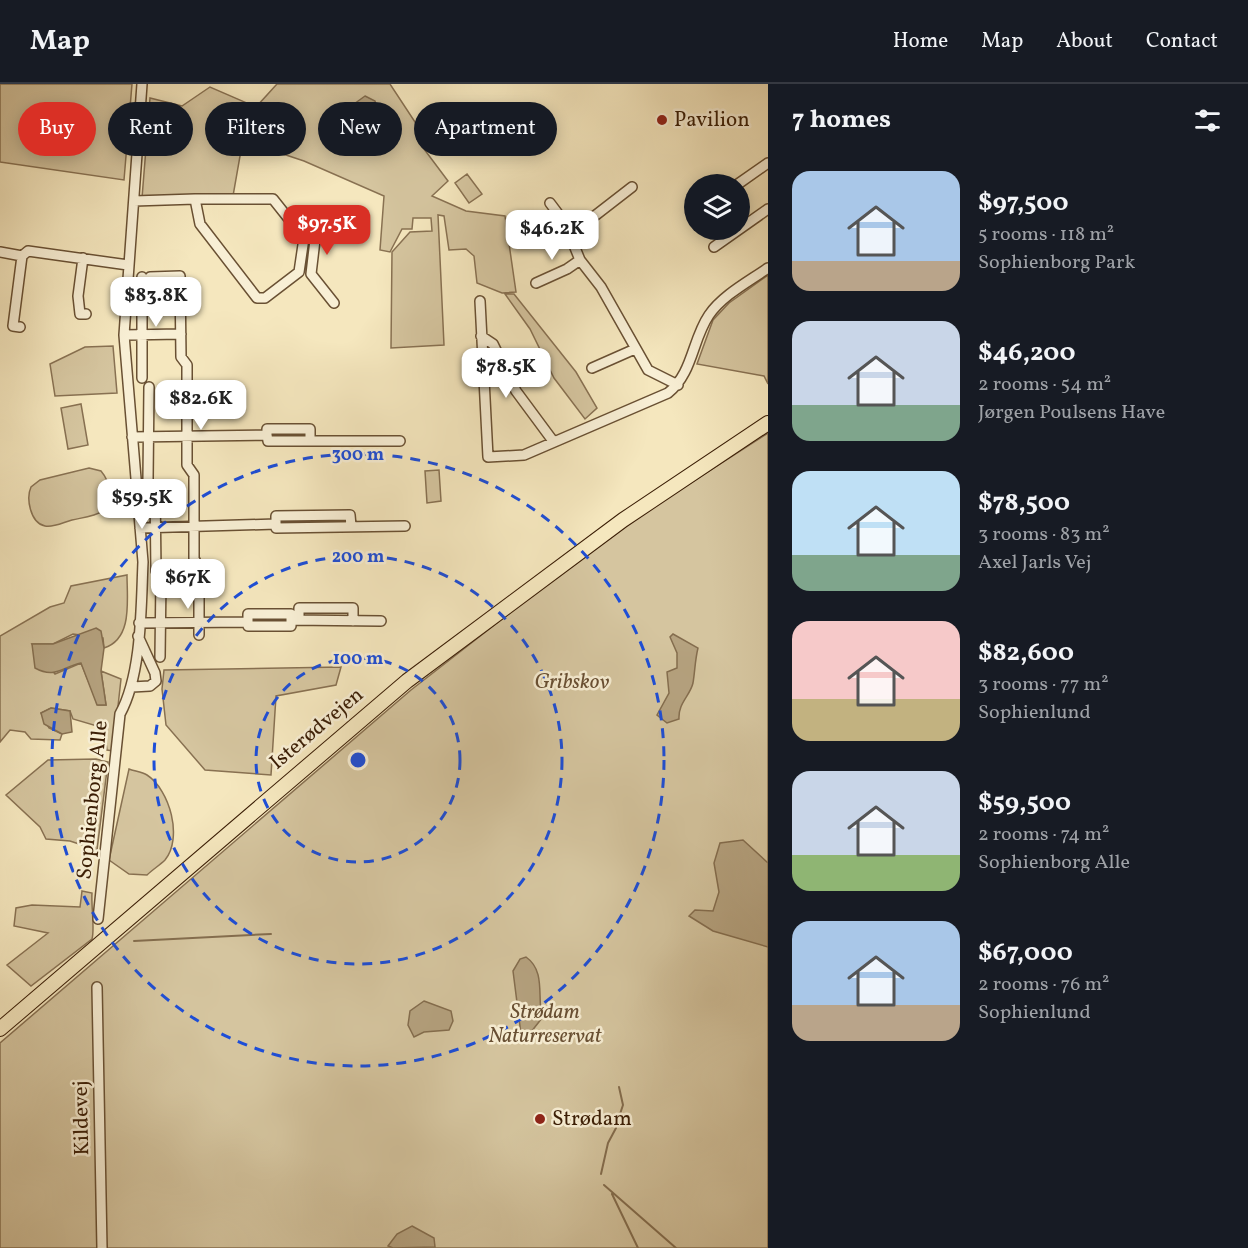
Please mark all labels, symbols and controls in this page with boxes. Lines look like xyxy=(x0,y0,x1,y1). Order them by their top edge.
text: Map xyxy=(30,22,90,61)
text: Home xyxy=(893,27,948,56)
text: Map xyxy=(981,27,1023,56)
text: About xyxy=(1056,27,1113,56)
text: Contact xyxy=(1146,27,1218,56)
chip: Buy xyxy=(18,102,96,156)
chip: Rent xyxy=(108,102,193,156)
chip: Filters xyxy=(205,102,306,156)
chip: New xyxy=(318,102,402,156)
chip: Apartment xyxy=(414,102,557,156)
text: 7 homes xyxy=(792,102,891,138)
icon: filters xyxy=(1191,104,1224,137)
place label: Pavilion xyxy=(674,106,750,135)
marker: Pavilion xyxy=(655,113,669,127)
map controls xyxy=(684,174,750,240)
button: layers xyxy=(684,174,750,240)
text: $97,500 xyxy=(978,185,1069,221)
icon: home xyxy=(840,195,912,267)
pin: $97.5K xyxy=(278,205,376,256)
text: $97.5K xyxy=(297,210,357,238)
pin: $46.2K xyxy=(503,210,601,261)
text: $46.2K xyxy=(520,215,584,243)
text: 5 rooms · 118 m² xyxy=(978,221,1114,249)
text: Sophienborg Park xyxy=(978,249,1135,277)
pin: $83.8K xyxy=(107,277,205,328)
text: $83.8K xyxy=(124,282,188,310)
text: $46,200 xyxy=(978,335,1076,371)
icon: home xyxy=(840,345,912,417)
pin: $78.5K xyxy=(457,348,555,399)
text: $78.5K xyxy=(476,353,536,381)
text: 2 rooms · 54 m² xyxy=(978,371,1111,399)
pin: $82.6K xyxy=(152,380,250,431)
text: $82.6K xyxy=(169,385,233,413)
text: Jørgen Poulsens Have xyxy=(978,399,1165,427)
text: 300 m xyxy=(332,443,384,468)
pin: $59.5K xyxy=(93,479,191,530)
text: $59.5K xyxy=(111,484,173,512)
text: $78,500 xyxy=(978,485,1070,521)
icon: home xyxy=(840,495,912,567)
text: 3 rooms · 83 m² xyxy=(978,521,1110,549)
text: 200 m xyxy=(332,545,384,570)
text: Axel Jarls Vej xyxy=(978,549,1091,577)
pin: $67K xyxy=(152,559,224,610)
text: $67K xyxy=(165,564,211,592)
text: $82,600 xyxy=(978,635,1074,671)
icon: home xyxy=(840,645,912,717)
text: 100 m xyxy=(333,647,383,672)
park label: Gribskov xyxy=(535,668,610,697)
text: 3 rooms · 77 m² xyxy=(978,671,1109,699)
street label: Isterødvejen xyxy=(264,681,370,777)
text: Sophienlund xyxy=(978,699,1091,727)
street label: Sophienborg Alle xyxy=(70,719,116,881)
centre of rings xyxy=(348,750,368,770)
text: $59,500 xyxy=(978,785,1071,821)
icon: home xyxy=(840,795,912,867)
text: 2 rooms · 74 m² xyxy=(978,821,1109,849)
text: Sophienborg Alle xyxy=(978,849,1130,877)
text: $67,000 xyxy=(978,935,1073,971)
icon: home xyxy=(840,945,912,1017)
text: 2 rooms · 76 m² xyxy=(978,971,1110,999)
park label: Strødam Naturreservat xyxy=(488,998,603,1051)
text: Sophienlund xyxy=(978,999,1091,1027)
street label: Kildevej xyxy=(67,1080,97,1156)
place label: Strødam xyxy=(552,1105,632,1134)
marker: Strødam xyxy=(533,1112,547,1126)

